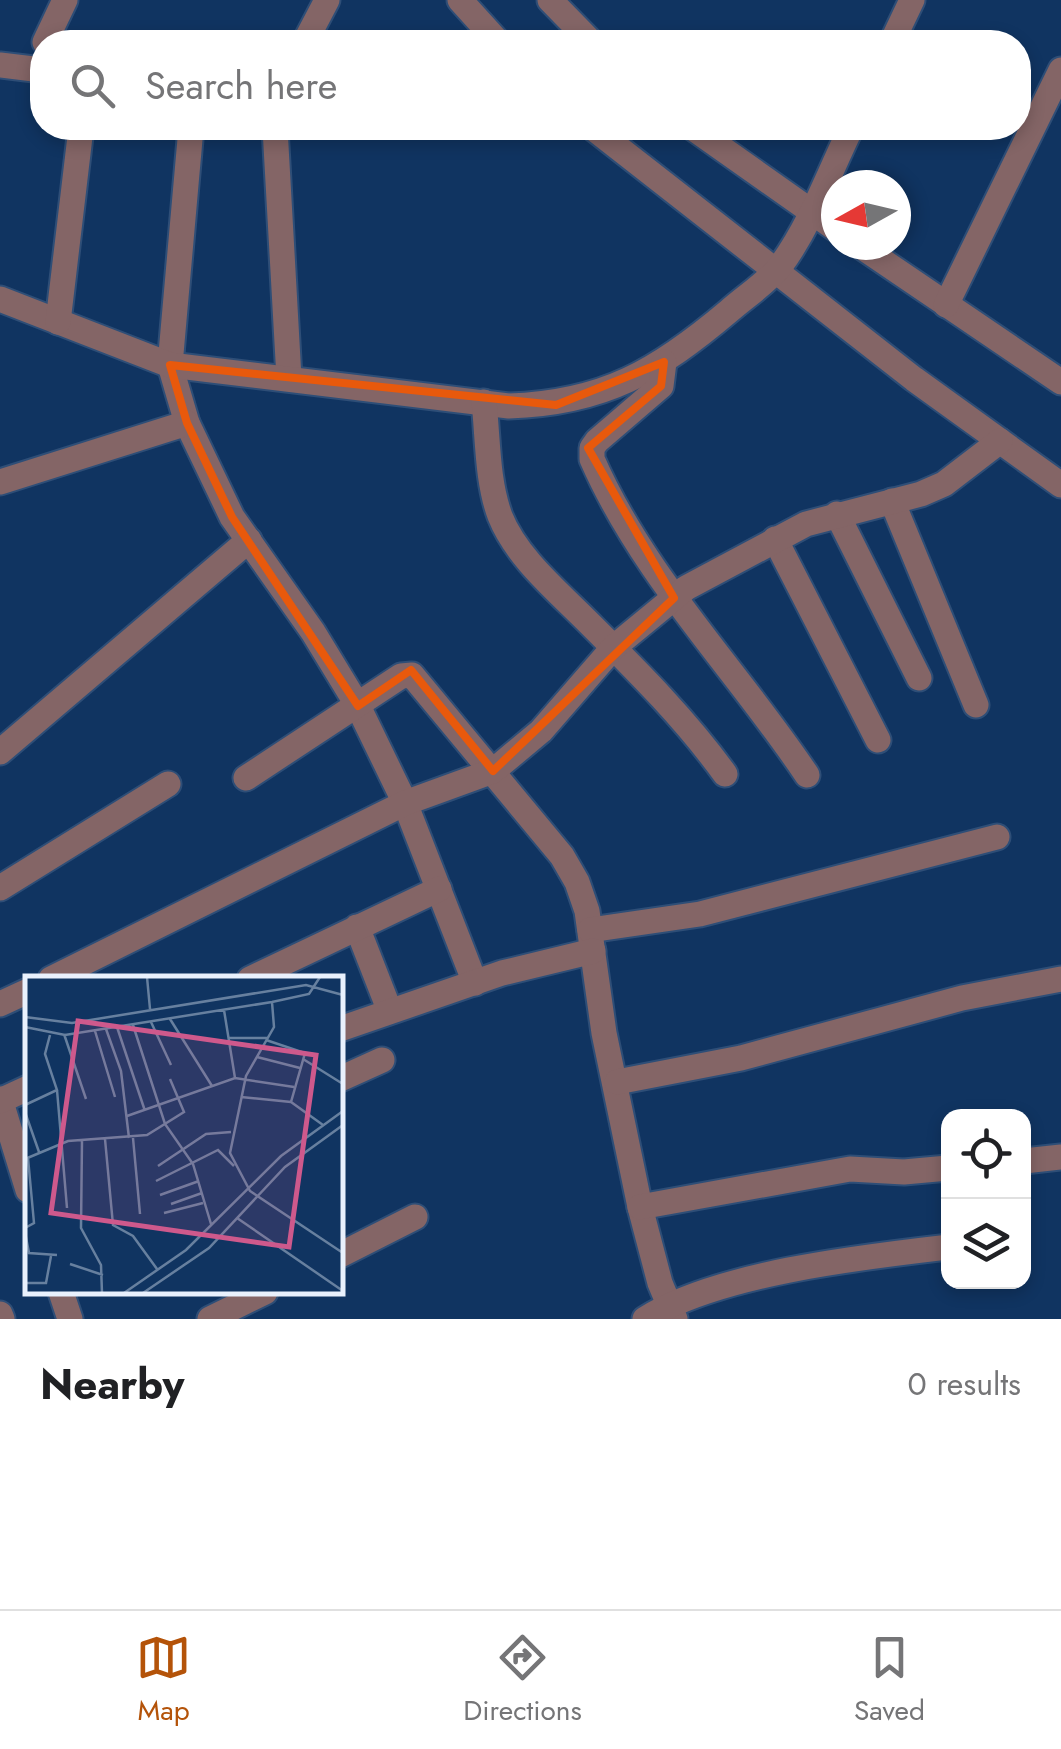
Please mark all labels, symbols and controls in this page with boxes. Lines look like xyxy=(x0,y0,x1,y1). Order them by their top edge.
search box xyxy=(30,30,1031,140)
icon: search xyxy=(65,58,120,113)
text: Search here xyxy=(145,58,337,113)
north arrow xyxy=(821,170,911,260)
inset map xyxy=(25,976,342,1294)
map controls xyxy=(941,1109,1031,1289)
button: locate xyxy=(941,1109,1031,1199)
button: layers xyxy=(941,1199,1031,1289)
text: Nearby xyxy=(40,1354,184,1415)
text: 0 results xyxy=(908,1361,1021,1407)
tab: Map xyxy=(136,1630,191,1731)
tab: Directions xyxy=(463,1630,582,1731)
tab: Saved xyxy=(854,1630,925,1731)

